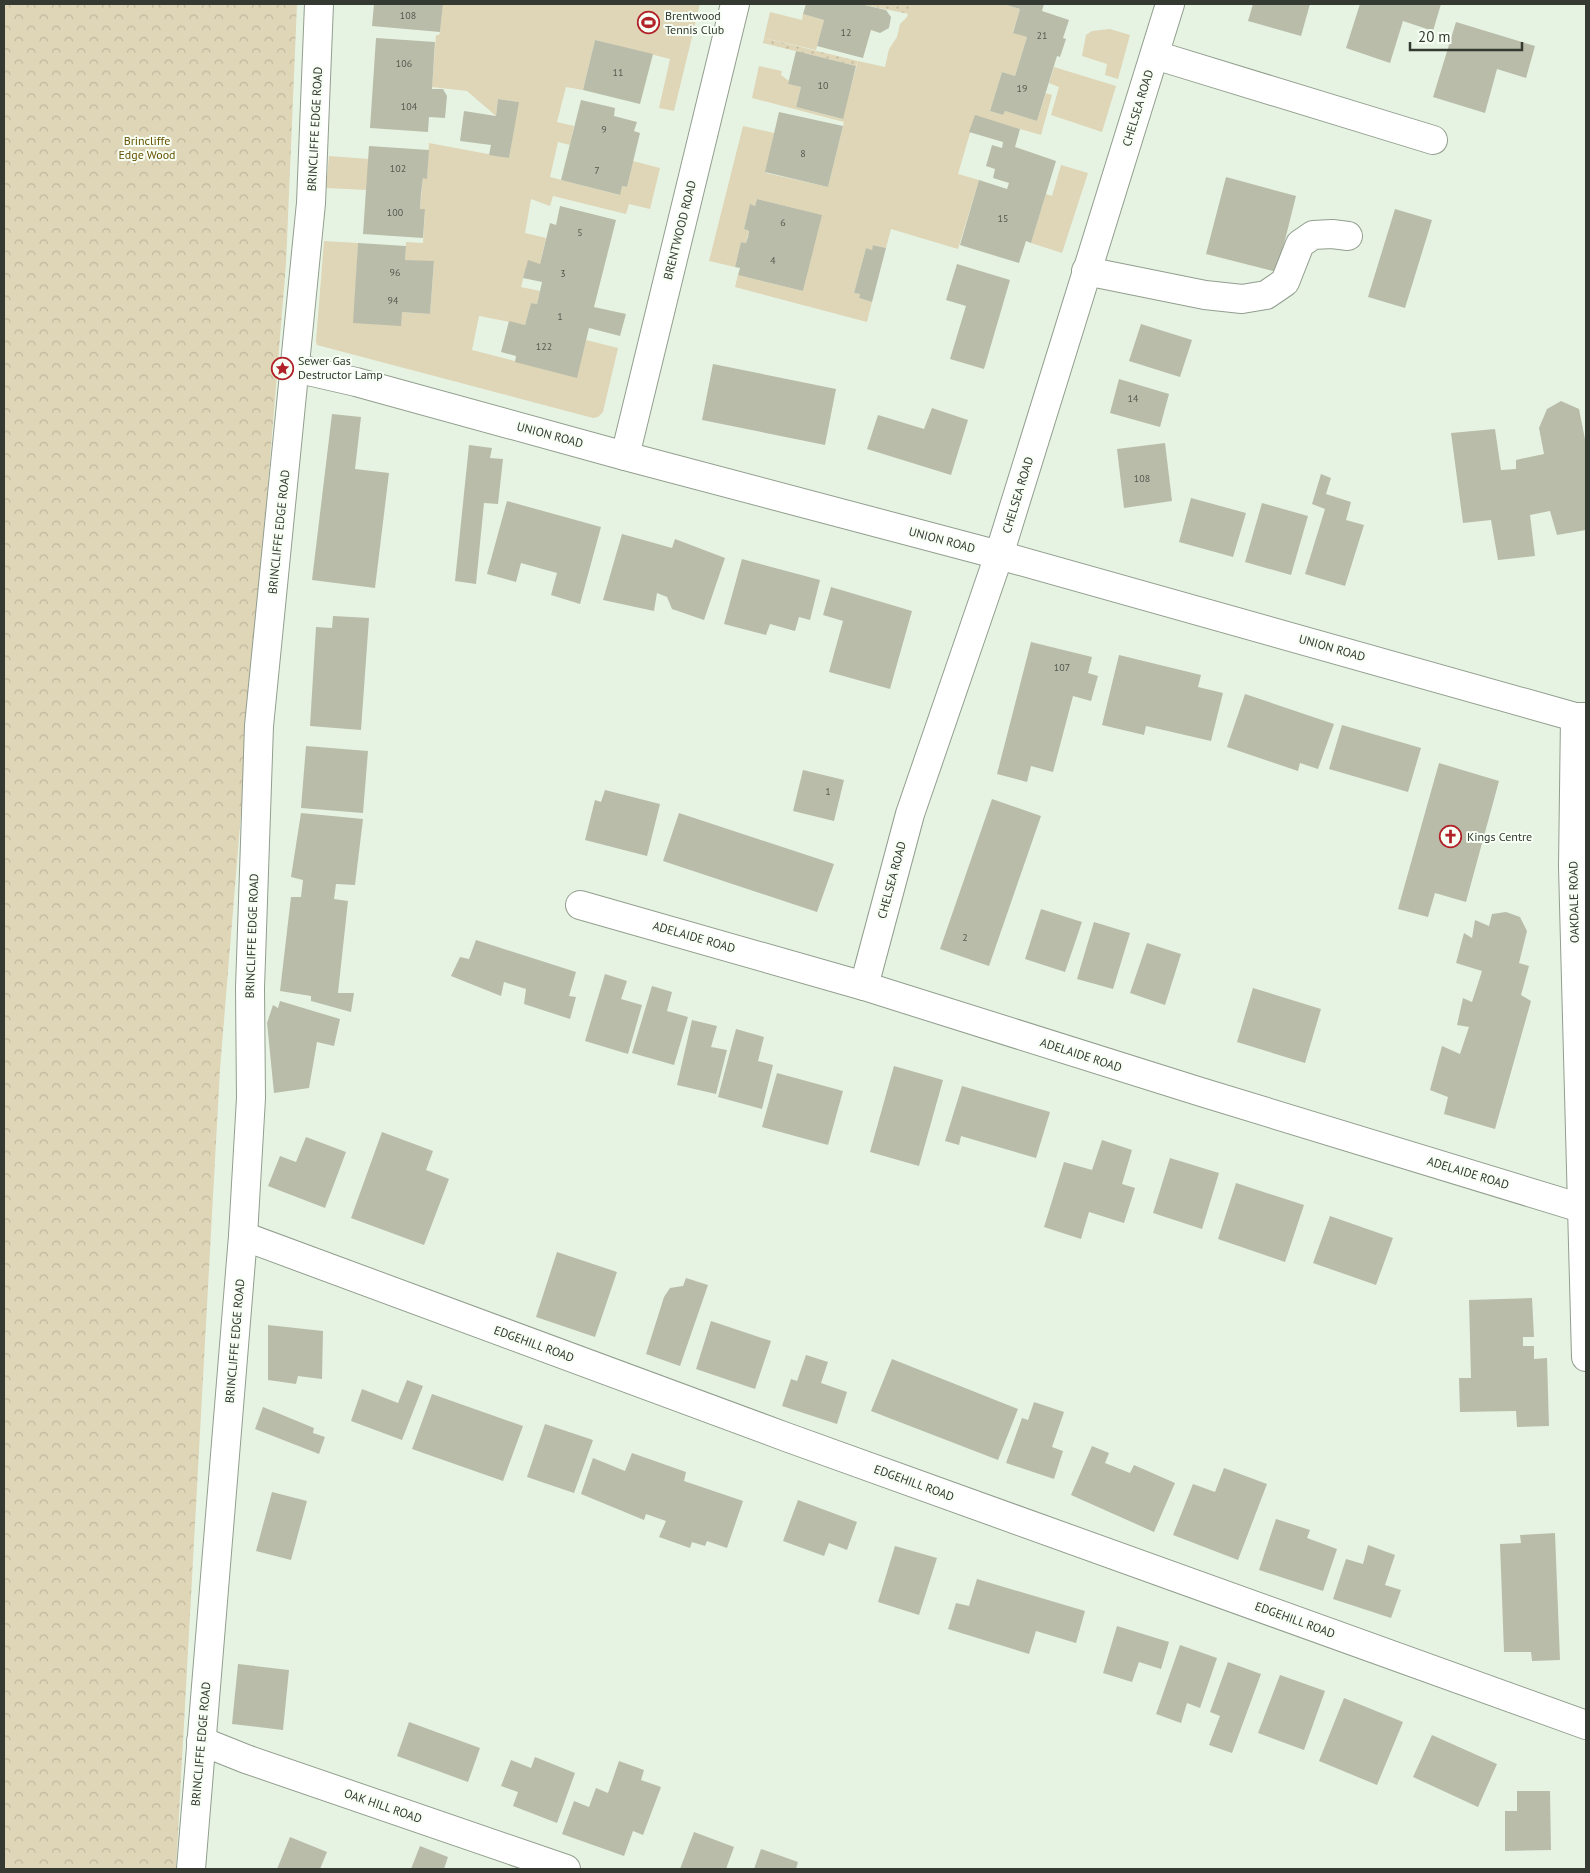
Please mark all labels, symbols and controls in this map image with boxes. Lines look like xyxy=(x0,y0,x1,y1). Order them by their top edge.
place label: Brentwood Tennis Club xyxy=(665,8,724,37)
house number: 108 xyxy=(400,9,416,22)
sports icon: Brentwood Tennis Club xyxy=(637,11,661,35)
scale bar xyxy=(1410,20,1522,52)
house number: 12 xyxy=(841,26,851,39)
text: 20 m xyxy=(1418,27,1451,46)
house number: 21 xyxy=(1037,29,1047,42)
house number: 106 xyxy=(396,57,412,70)
street label: BRINCLIFFE EDGE ROAD xyxy=(304,66,325,192)
house number: 11 xyxy=(613,66,623,79)
street label: CHELSEA ROAD xyxy=(1119,68,1156,148)
house number: 10 xyxy=(818,79,829,92)
house number: 19 xyxy=(1017,82,1027,95)
house number: 104 xyxy=(401,100,418,113)
house number: 9 xyxy=(601,123,607,136)
park label: Brincliffe Edge Wood xyxy=(118,133,176,162)
house number: 8 xyxy=(800,147,806,160)
house number: 102 xyxy=(390,162,406,175)
house number: 7 xyxy=(594,164,600,177)
street label: BRENTWOOD ROAD xyxy=(660,178,699,281)
house number: 100 xyxy=(387,206,404,219)
house number: 15 xyxy=(998,212,1008,225)
house number: 6 xyxy=(780,216,786,229)
house number: 5 xyxy=(577,226,583,239)
house number: 4 xyxy=(770,254,776,267)
house number: 96 xyxy=(390,266,400,279)
house number: 3 xyxy=(560,267,566,280)
house number: 94 xyxy=(388,294,399,307)
house number: 1 xyxy=(557,310,563,323)
house number: 122 xyxy=(536,340,552,353)
place label: Sewer Gas Destructor Lamp xyxy=(298,353,383,382)
place icon: Sewer Gas Destructor Lamp xyxy=(270,356,294,380)
house number: 14 xyxy=(1128,392,1139,405)
street label: UNION ROAD xyxy=(515,418,585,451)
street label: CHELSEA ROAD xyxy=(999,455,1036,535)
street label: BRINCLIFFE EDGE ROAD xyxy=(265,469,293,595)
house number: 108 xyxy=(1134,472,1150,485)
street label: UNION ROAD xyxy=(907,523,977,556)
street label: UNION ROAD xyxy=(1297,631,1367,664)
house number: 107 xyxy=(1054,661,1070,674)
house number: 1 xyxy=(825,785,831,798)
church icon: Kings Centre xyxy=(1439,825,1463,849)
place label: Kings Centre xyxy=(1467,829,1532,844)
street label: CHELSEA ROAD xyxy=(874,839,909,920)
street label: OAKDALE ROAD xyxy=(1565,861,1582,943)
street label: BRINCLIFFE EDGE ROAD xyxy=(242,873,261,999)
street label: ADELAIDE ROAD xyxy=(651,918,737,955)
house number: 2 xyxy=(962,931,968,944)
street label: ADELAIDE ROAD xyxy=(1038,1034,1124,1075)
street label: ADELAIDE ROAD xyxy=(1425,1153,1511,1192)
street label: BRINCLIFFE EDGE ROAD xyxy=(222,1278,247,1404)
street label: EDGEHILL ROAD xyxy=(492,1322,576,1365)
street label: EDGEHILL ROAD xyxy=(872,1461,956,1504)
street label: EDGEHILL ROAD xyxy=(1253,1598,1337,1641)
street label: BRINCLIFFE EDGE ROAD xyxy=(188,1681,213,1807)
street label: OAK HILL ROAD xyxy=(342,1785,424,1826)

